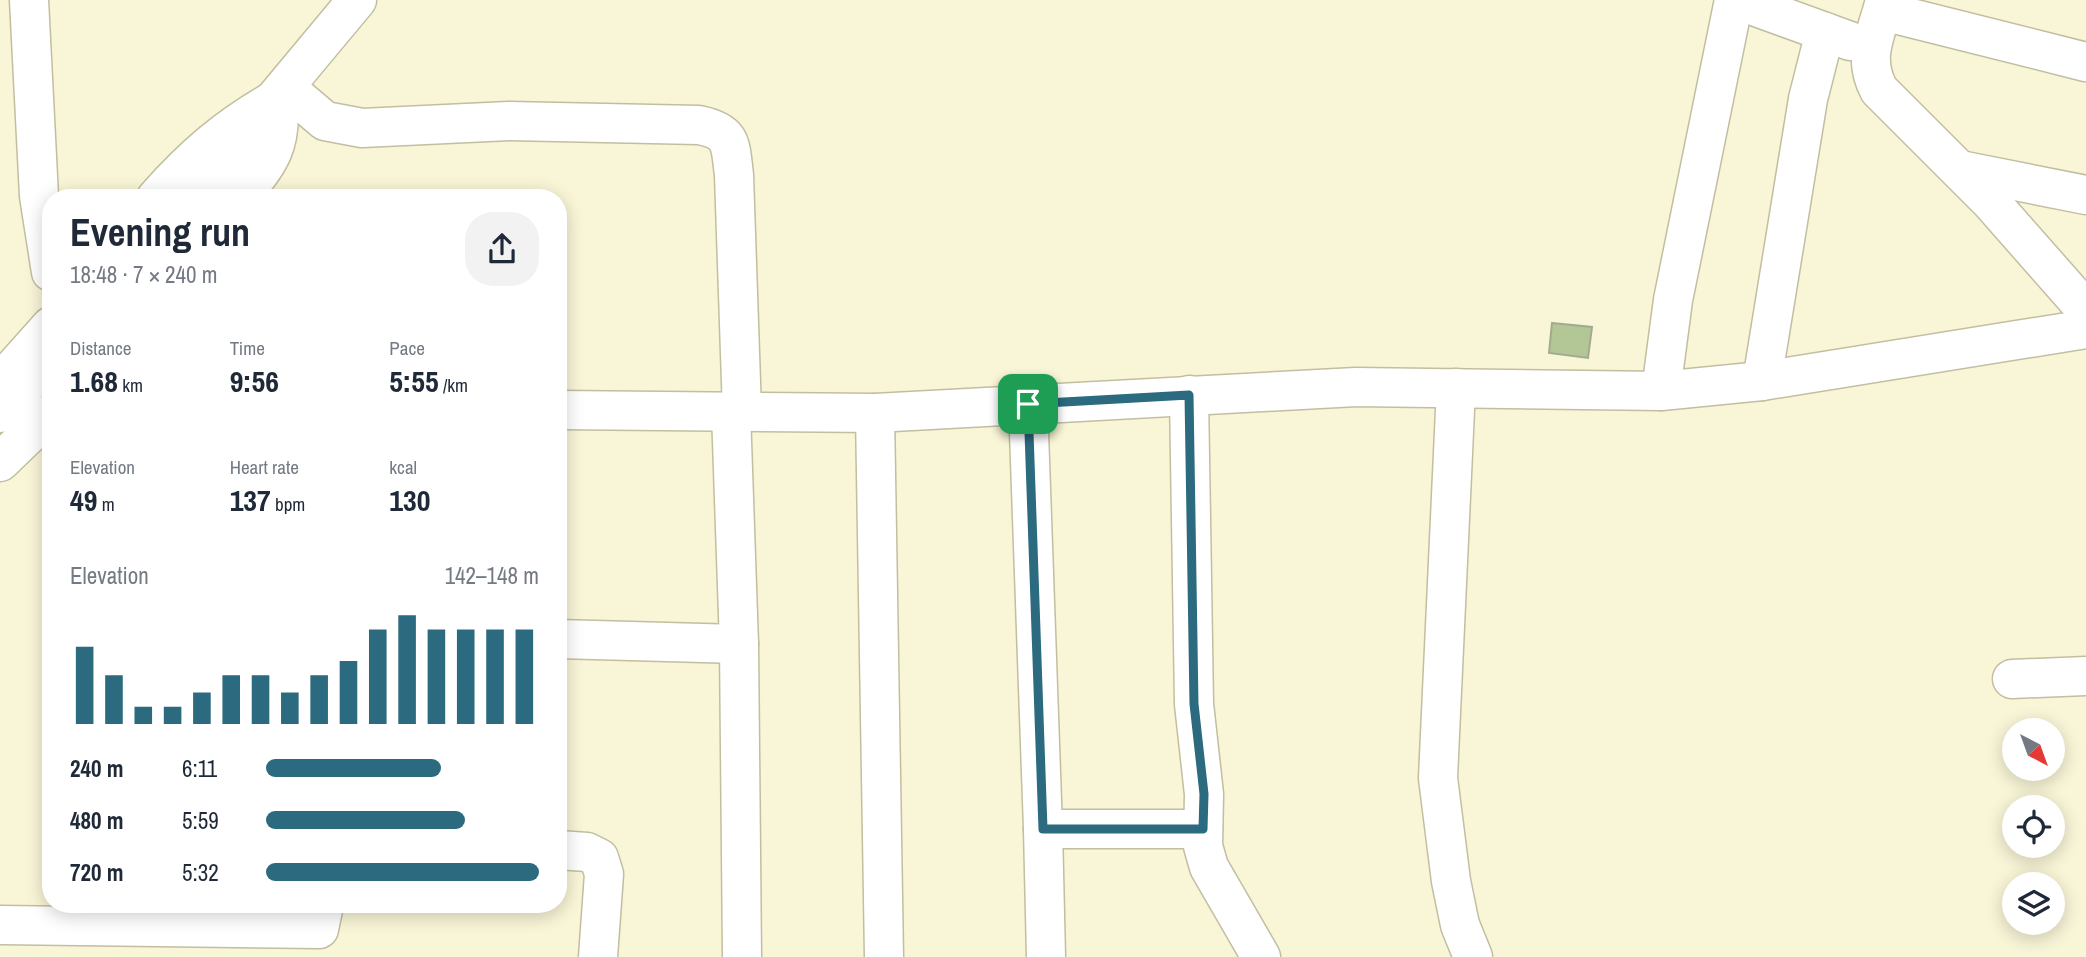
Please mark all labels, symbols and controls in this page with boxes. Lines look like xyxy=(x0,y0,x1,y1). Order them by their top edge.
text: Evening run xyxy=(70,207,250,258)
button: share xyxy=(465,212,539,286)
text: 18:48 · 7 × 240 m xyxy=(70,259,217,290)
text: Distance xyxy=(70,335,131,361)
text: Time xyxy=(230,335,265,361)
text: Pace xyxy=(389,335,425,361)
text: 1.68 xyxy=(70,361,118,401)
text: 9:56 xyxy=(230,361,279,401)
text: 5:55 xyxy=(389,361,439,401)
text: km xyxy=(118,372,143,398)
text: /km xyxy=(439,372,468,398)
pin xyxy=(998,374,1058,434)
icon: arrive xyxy=(1009,385,1047,423)
text: Elevation xyxy=(70,454,135,480)
text: Heart rate xyxy=(230,454,299,480)
text: kcal xyxy=(389,454,417,480)
text: 49 xyxy=(70,480,97,520)
text: 137 xyxy=(230,480,271,520)
text: 130 xyxy=(389,480,430,520)
text: m xyxy=(97,491,115,517)
text: bpm xyxy=(271,491,305,517)
text: Elevation xyxy=(70,560,149,591)
text: 142–148 m xyxy=(445,560,539,591)
north arrow xyxy=(2002,718,2065,780)
map controls xyxy=(2002,718,2065,935)
text: 240 m xyxy=(70,753,123,784)
text: 6:11 xyxy=(182,753,217,784)
button: locate xyxy=(2002,795,2065,858)
text: 480 m xyxy=(70,805,123,836)
text: 5:59 xyxy=(182,805,219,836)
text: 720 m xyxy=(70,857,123,888)
text: 5:32 xyxy=(182,857,219,888)
button: layers xyxy=(2002,872,2065,935)

